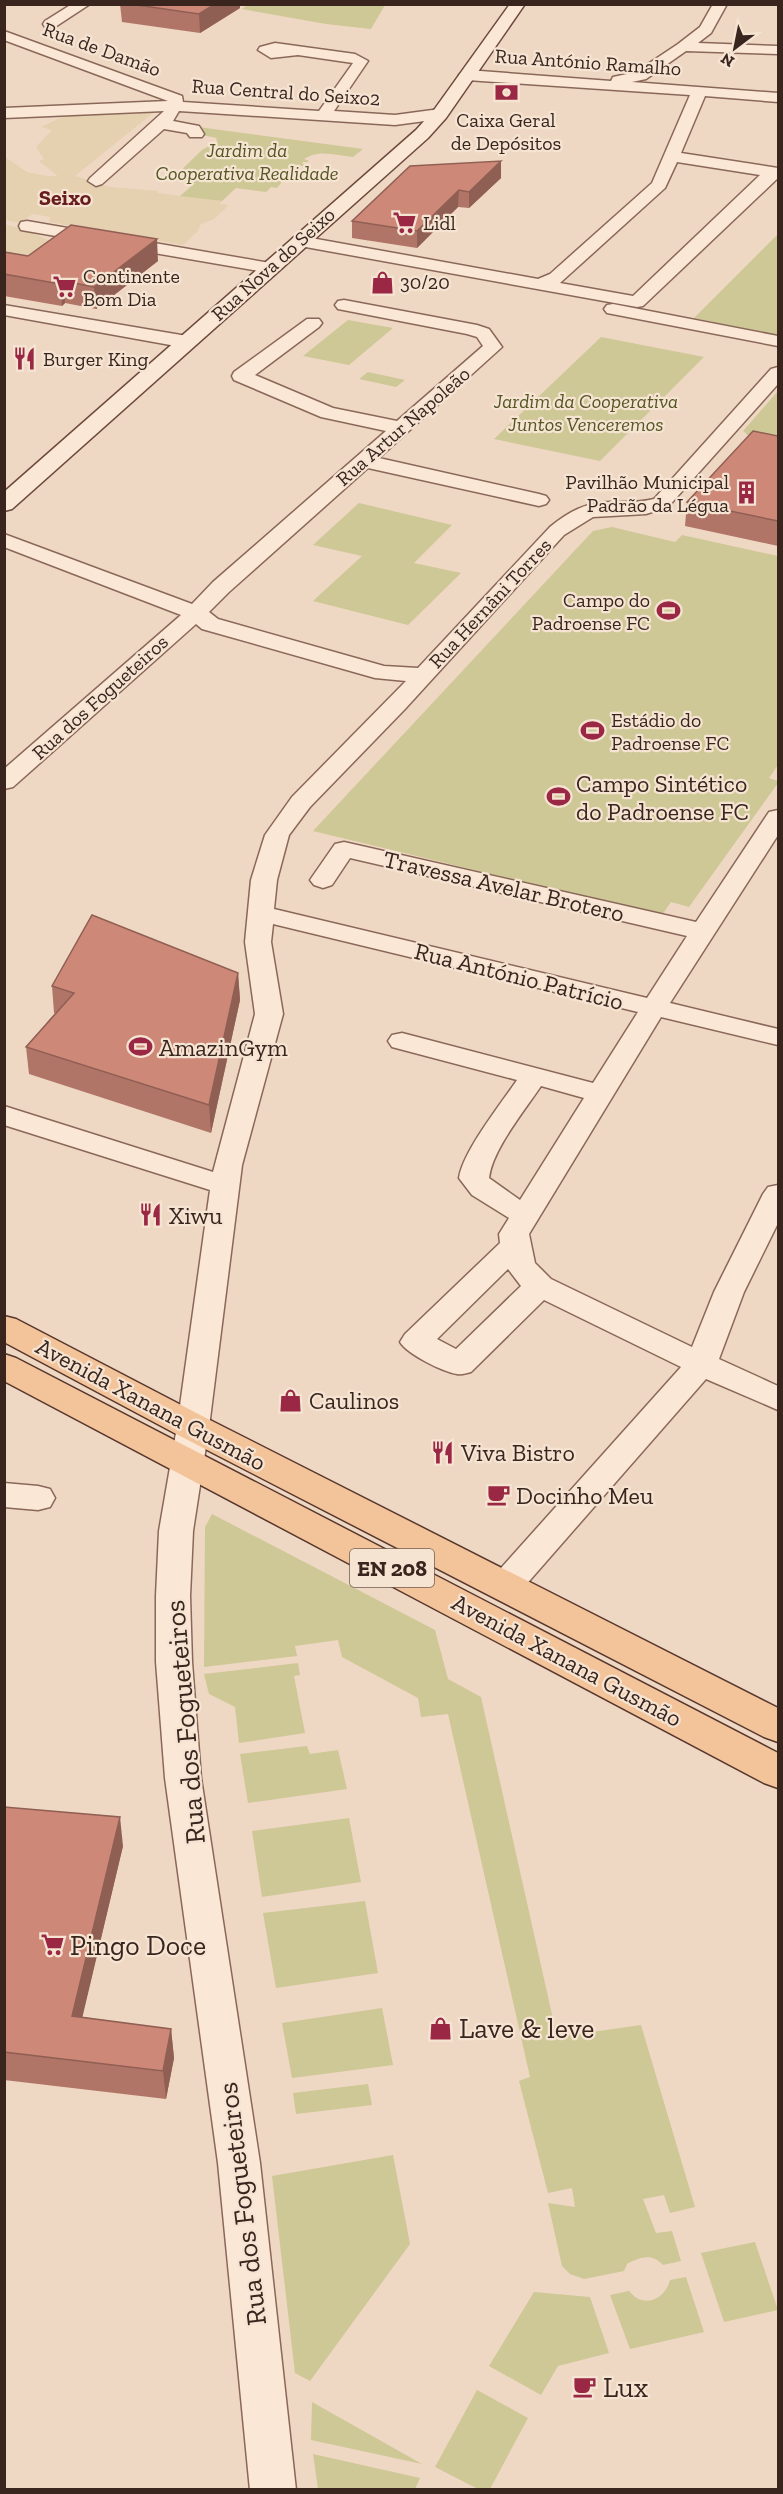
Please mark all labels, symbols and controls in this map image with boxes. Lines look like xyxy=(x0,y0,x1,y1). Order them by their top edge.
street label: Rua de Damão xyxy=(40,17,164,81)
north arrow xyxy=(705,18,765,78)
street label: Rua António Ramalho xyxy=(494,44,682,80)
text: N xyxy=(717,49,738,72)
street label: Rua Central do Seixo2 xyxy=(191,73,381,111)
bank icon: Caixa Geral de Depósitos xyxy=(493,79,519,105)
place label: Caixa Geral de Depósitos xyxy=(451,108,561,155)
park label: Jardim da Cooperativa Realidade xyxy=(155,138,339,185)
district label: Seixo xyxy=(39,184,92,211)
street label: Rua Nova do Seixo xyxy=(206,202,340,326)
supermarket icon: Lidl xyxy=(392,210,418,236)
place label: Lidl xyxy=(423,211,456,235)
place label: Continente Bom Dia xyxy=(83,264,180,311)
shop icon: 30/20 xyxy=(369,269,395,295)
place label: 30/20 xyxy=(400,270,450,294)
supermarket icon: Continente Bom Dia xyxy=(52,274,78,300)
restaurant icon: Burger King xyxy=(12,346,38,372)
place label: Burger King xyxy=(43,347,149,371)
street label: Rua Artur Napoleão xyxy=(331,361,475,491)
park label: Jardim da Cooperativa Juntos Venceremos xyxy=(493,389,678,436)
place label: Pavilhão Municipal Padrão da Légua xyxy=(565,470,729,517)
building icon: Pavilhão Municipal Padrão da Légua xyxy=(734,480,760,506)
street label: Rua Hernâni Torres xyxy=(424,533,556,673)
place label: Campo do Padroense FC xyxy=(532,588,650,635)
sports icon: Campo do Padroense FC xyxy=(655,598,681,624)
street label: Rua dos Fogueteiros xyxy=(27,630,173,764)
place label: Estádio do Padroense FC xyxy=(611,708,729,755)
sports icon: Estádio do Padroense FC xyxy=(580,718,606,744)
place label: Campo Sintético do Padroense FC xyxy=(576,769,749,826)
sports icon: Campo Sintético do Padroense FC xyxy=(545,784,571,810)
street label: Travessa Avelar Brotero xyxy=(381,844,627,928)
street label: Rua António Patrício xyxy=(411,936,627,1016)
place label: AmazinGym xyxy=(159,1033,288,1062)
sports icon: AmazinGym xyxy=(128,1034,154,1060)
place label: Xiwu xyxy=(169,1201,223,1230)
restaurant icon: Xiwu xyxy=(138,1202,164,1228)
street label: Avenida Xanana Gusmão xyxy=(31,1331,271,1477)
place label: Caulinos xyxy=(309,1386,399,1415)
shop icon: Caulinos xyxy=(278,1387,304,1413)
place label: Viva Bistro xyxy=(460,1438,575,1467)
restaurant icon: Viva Bistro xyxy=(430,1439,456,1465)
place label: Docinho Meu xyxy=(516,1481,654,1510)
cafe icon: Docinho Meu xyxy=(485,1482,511,1508)
road number: EN 208 xyxy=(350,1549,434,1587)
street label: Avenida Xanana Gusmão xyxy=(447,1587,687,1733)
street label: Rua dos Fogueteiros xyxy=(158,1599,212,1845)
place label: Pingo Doce xyxy=(70,1929,206,1962)
supermarket icon: Pingo Doce xyxy=(39,1932,65,1958)
place label: Lave & leve xyxy=(459,2012,594,2045)
shop icon: Lave & leve xyxy=(428,2015,454,2041)
street label: Rua dos Fogueteiros xyxy=(211,2081,273,2327)
place label: Lux xyxy=(603,2371,648,2404)
cafe icon: Lux xyxy=(572,2374,598,2400)

